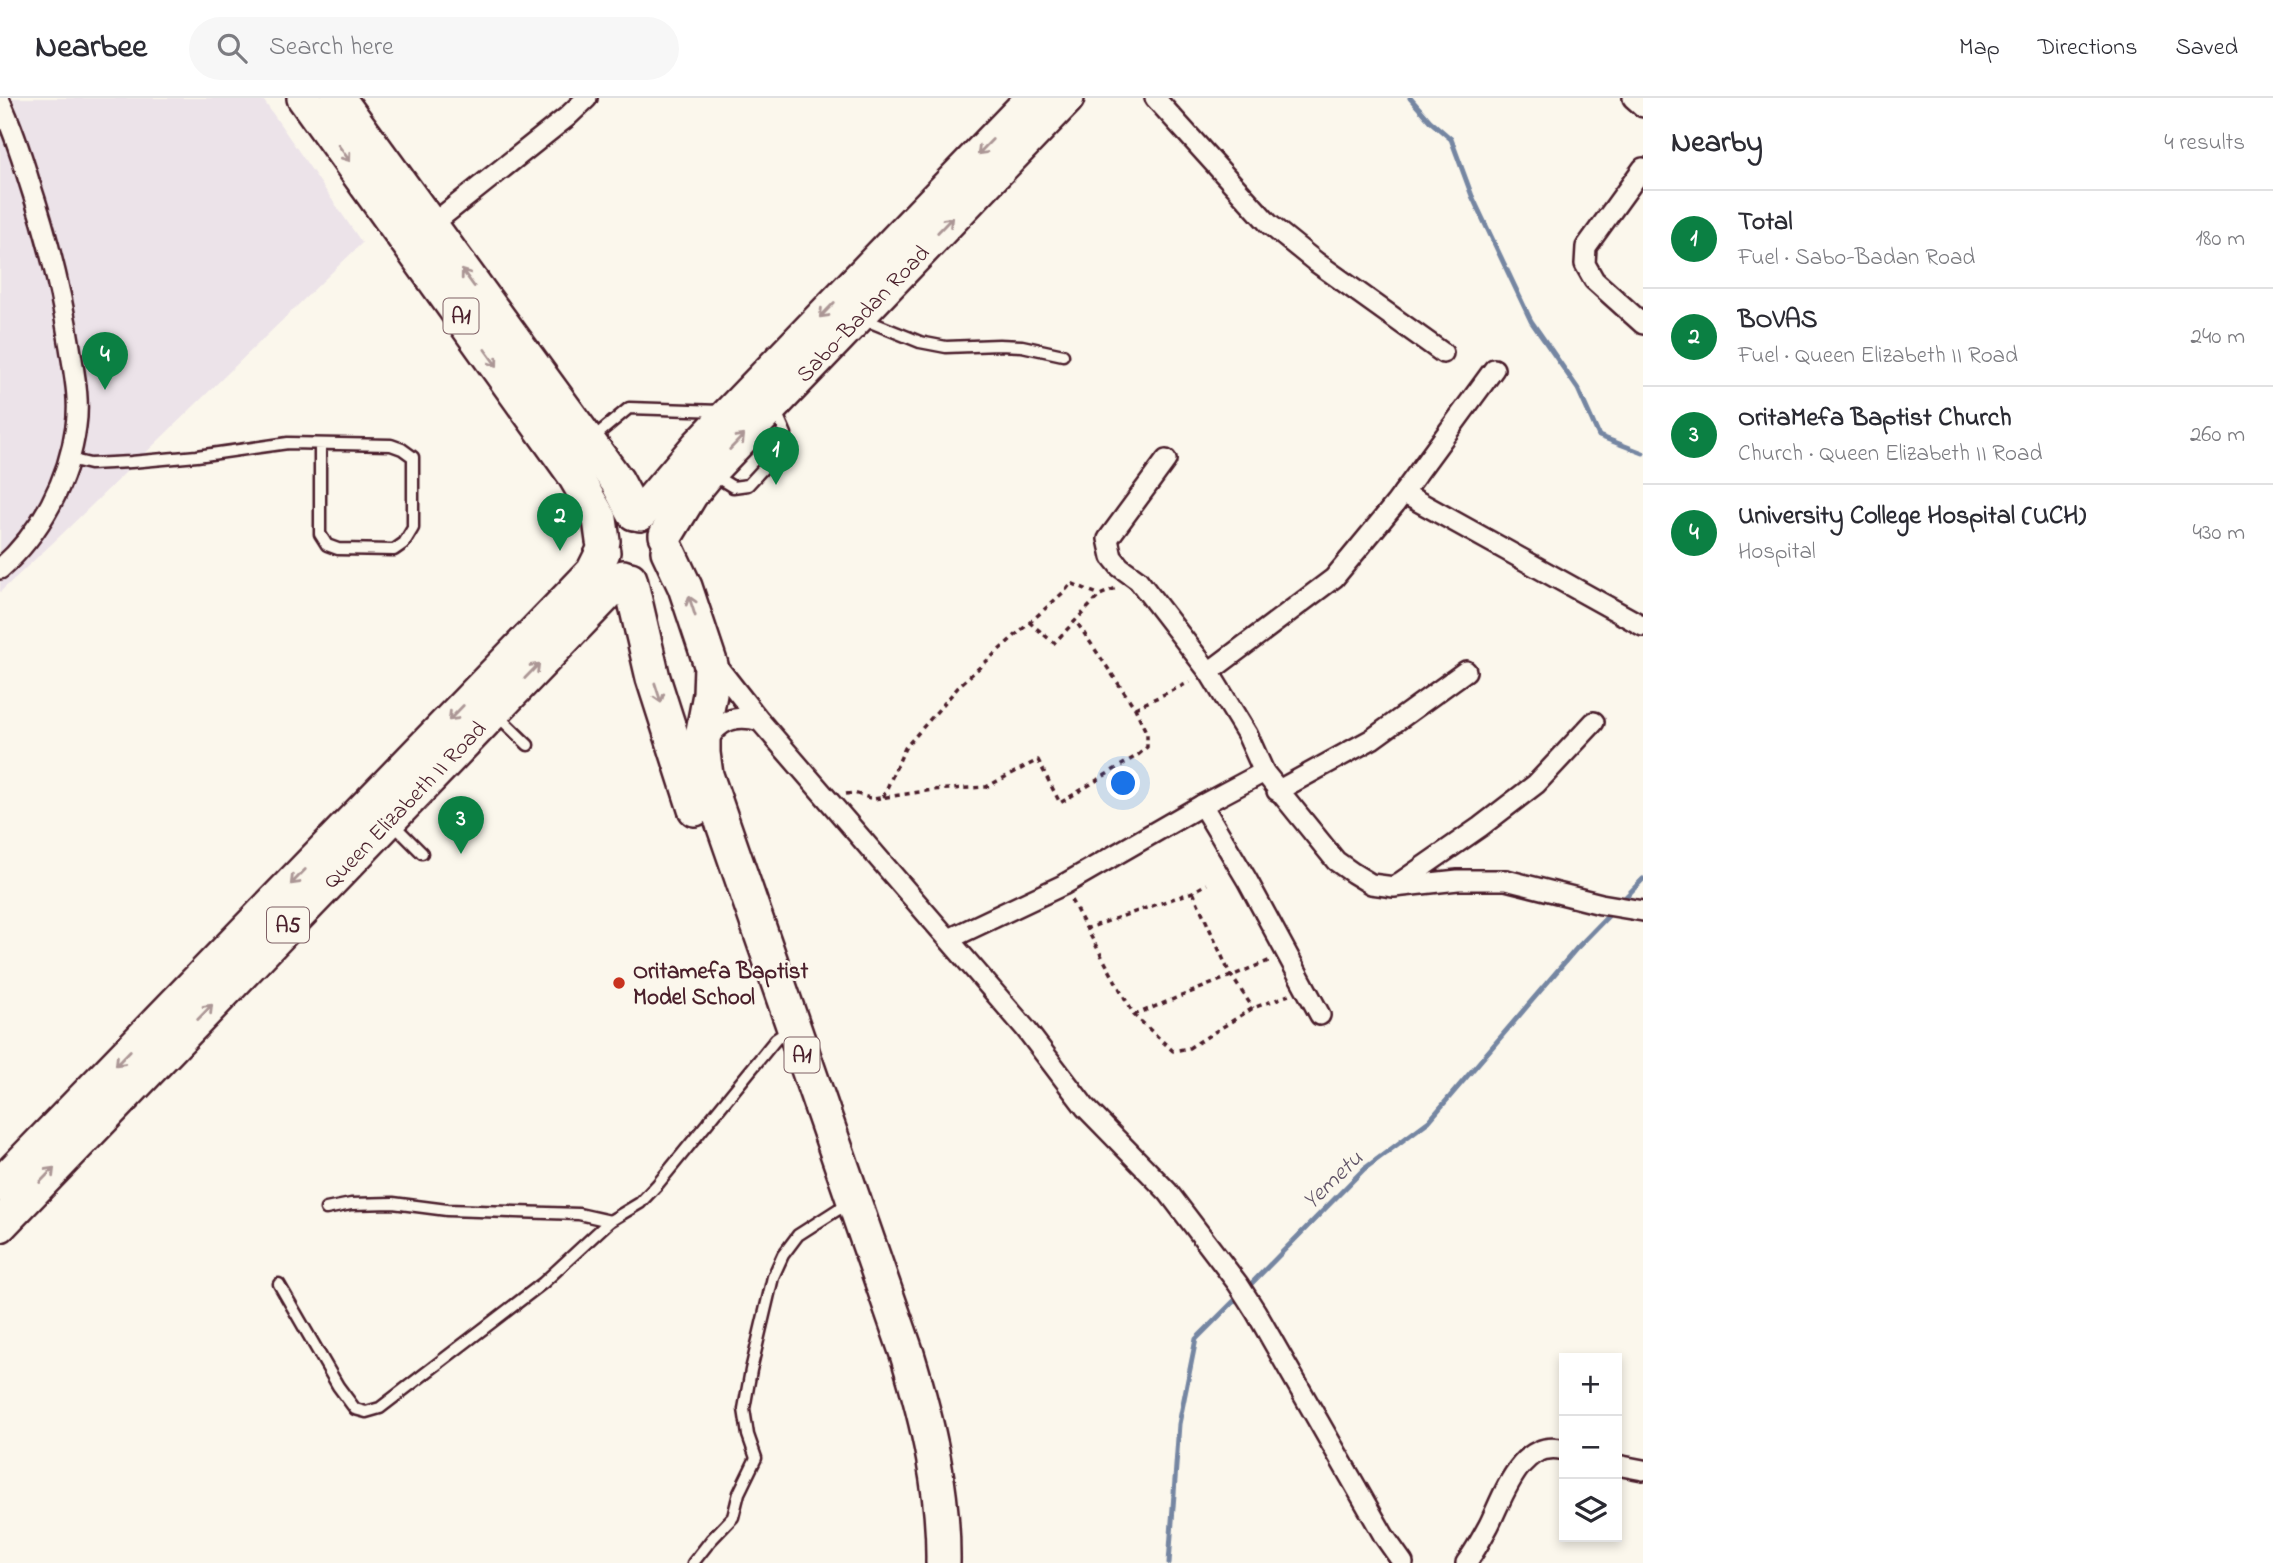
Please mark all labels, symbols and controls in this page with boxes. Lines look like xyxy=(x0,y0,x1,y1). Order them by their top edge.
search box xyxy=(189,17,679,80)
text: Nearbee xyxy=(35,24,147,72)
icon: search xyxy=(213,29,251,67)
text: Search here xyxy=(269,29,394,67)
text: Map xyxy=(1959,31,2000,66)
text: Directions xyxy=(2038,31,2137,66)
text: Saved xyxy=(2175,31,2238,66)
text: Nearby xyxy=(1671,122,1763,166)
text: 4 results xyxy=(2164,127,2245,160)
one-way arrow xyxy=(977,138,994,155)
one-way arrow xyxy=(337,143,351,162)
text: Total xyxy=(1738,204,1793,242)
one-way arrow xyxy=(937,217,954,234)
text: 1 xyxy=(1690,223,1698,256)
text: 180 m xyxy=(2196,223,2245,256)
street label: Sabo-Badan Road xyxy=(789,238,938,391)
text: Fuel · Sabo-Badan Road xyxy=(1738,242,1975,275)
one-way arrow xyxy=(461,269,475,288)
road number: A1 xyxy=(444,298,478,333)
one-way arrow xyxy=(818,301,835,318)
text: BOVAS xyxy=(1738,302,1818,340)
text: 2 xyxy=(1688,321,1700,354)
text: 240 m xyxy=(2191,321,2245,354)
pin: 4 xyxy=(82,332,128,390)
text: Fuel · Queen Elizabeth II Road xyxy=(1738,340,2018,373)
one-way arrow xyxy=(484,348,498,367)
text: OritaMefa Baptist Church xyxy=(1738,400,2012,438)
text: 3 xyxy=(1689,419,1699,452)
text: 260 m xyxy=(2190,419,2245,452)
pin: 1 xyxy=(753,427,799,485)
one-way arrow xyxy=(728,434,745,451)
text: Church · Queen Elizabeth II Road xyxy=(1738,438,2042,471)
pin: 2 xyxy=(537,493,583,551)
text: University College Hospital (UCH) xyxy=(1738,498,2086,536)
text: 4 xyxy=(1689,517,1699,550)
text: 430 m xyxy=(2192,517,2245,550)
text: Hospital xyxy=(1738,536,1816,569)
one-way arrow xyxy=(685,595,698,617)
one-way arrow xyxy=(524,663,541,680)
one-way arrow xyxy=(652,682,665,704)
one-way arrow xyxy=(448,704,465,721)
street label: Queen Elizabeth II Road xyxy=(316,714,495,897)
your location xyxy=(1106,766,1140,800)
pin: 3 xyxy=(438,796,484,854)
one-way arrow xyxy=(290,868,307,885)
road number: A5 xyxy=(267,908,309,942)
place label: Oritamefa Baptist Model School xyxy=(633,956,809,1015)
marker: Oritamefa Baptist Model School xyxy=(611,975,627,991)
one-way arrow xyxy=(197,1003,214,1020)
road number: A1 xyxy=(784,1038,820,1072)
one-way arrow xyxy=(114,1049,131,1066)
water label: Yemetu xyxy=(1295,1143,1372,1219)
one-way arrow xyxy=(39,1167,56,1184)
map controls xyxy=(1559,1353,1622,1542)
button: + xyxy=(1559,1353,1622,1416)
button: − xyxy=(1559,1416,1622,1479)
button: layers xyxy=(1559,1479,1622,1542)

